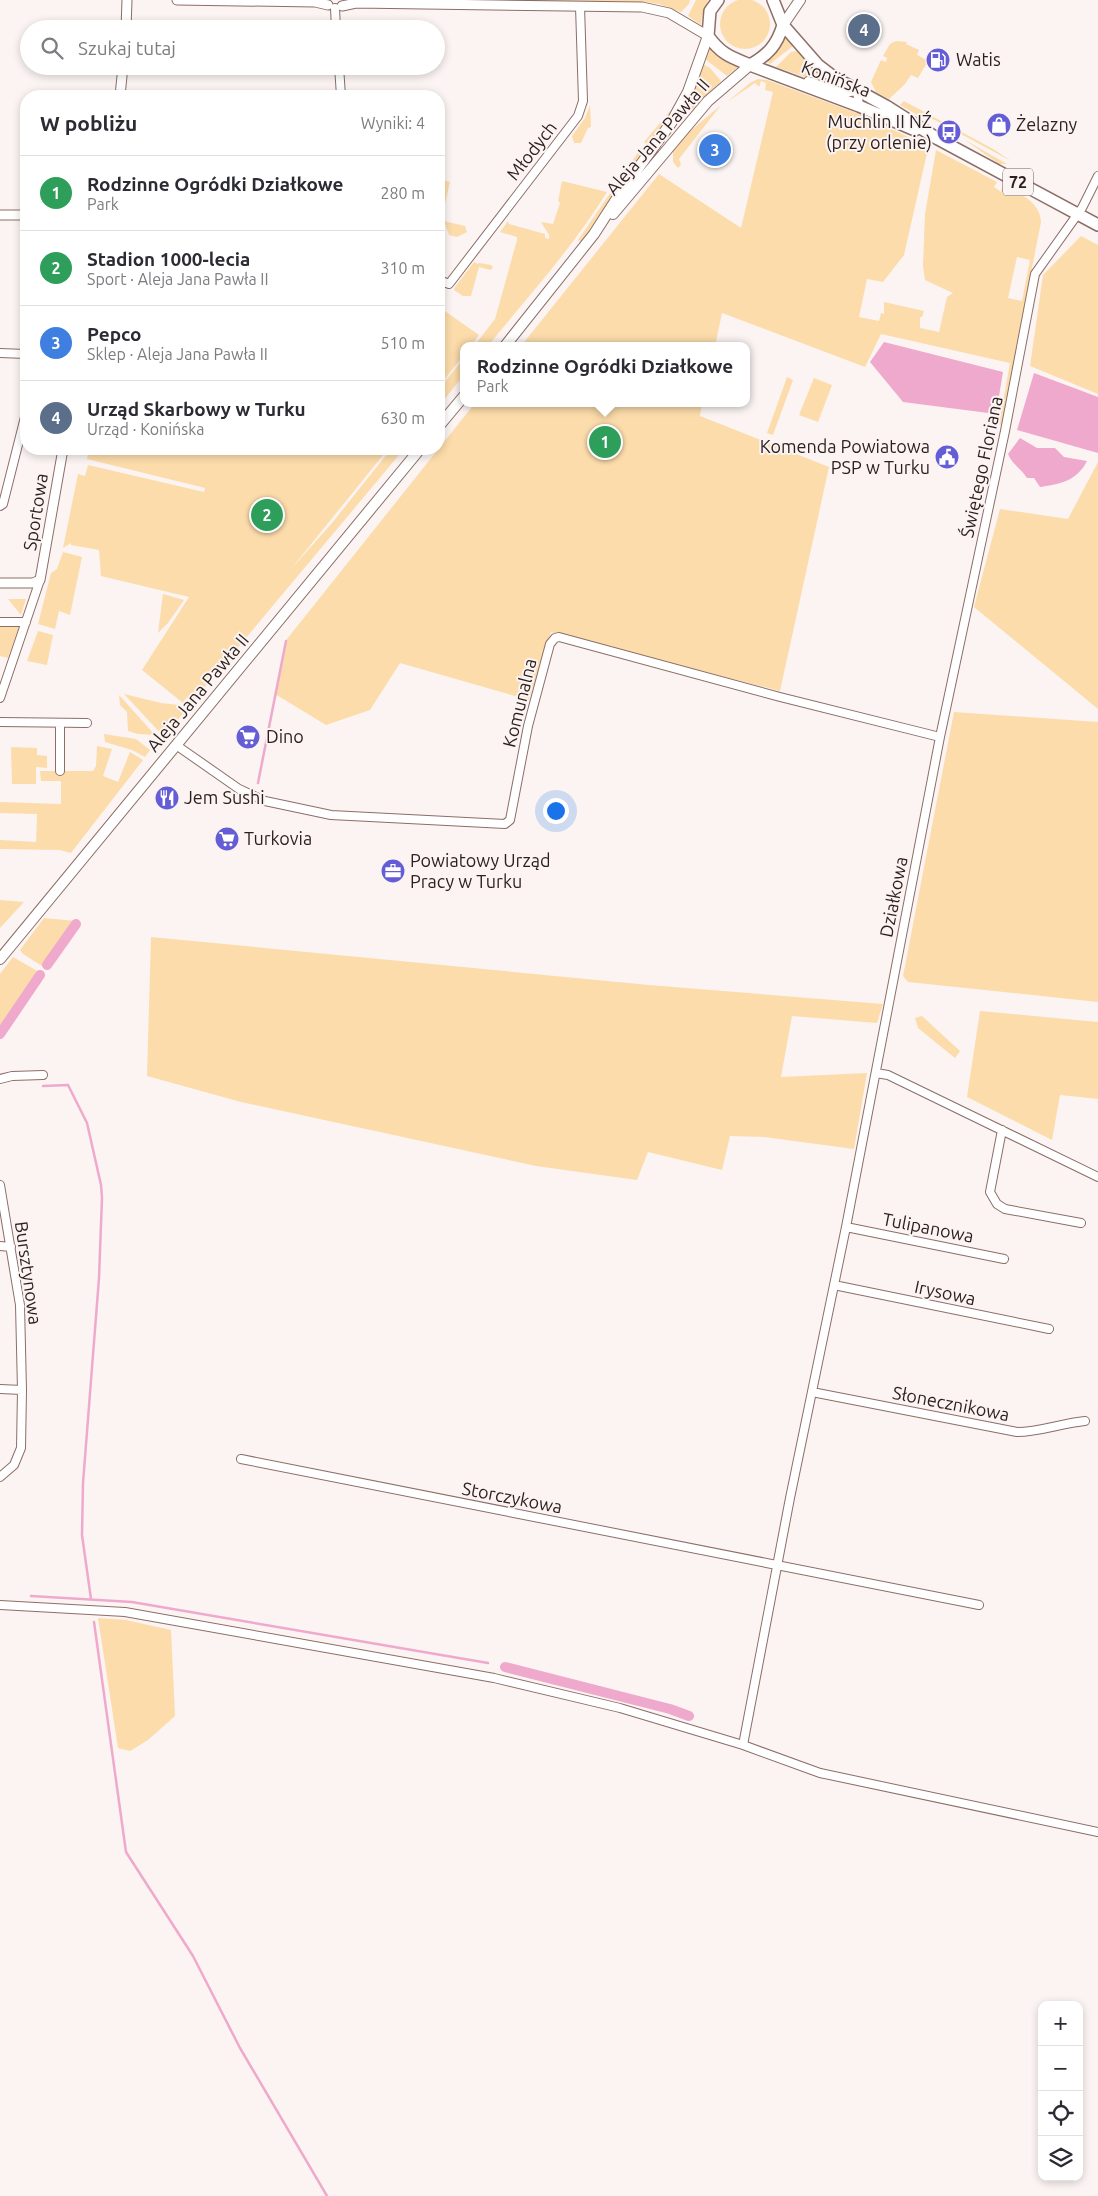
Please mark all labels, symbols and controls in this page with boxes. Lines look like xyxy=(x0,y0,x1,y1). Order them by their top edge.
pin: 4 xyxy=(848,11,880,49)
search box xyxy=(20,20,445,75)
icon: search xyxy=(38,34,66,62)
text: Szukaj tutaj xyxy=(78,37,176,59)
fuel station icon: Watis xyxy=(925,47,951,73)
place label: Watis xyxy=(956,49,1001,69)
street label: Konińska xyxy=(799,56,874,100)
street label: Aleja Jana Pawła II xyxy=(601,74,713,198)
place label: Muchlin II NŹ (przy orlenie) xyxy=(826,110,932,153)
text: W pobliżu xyxy=(40,111,137,135)
shop icon: Żelazny xyxy=(986,112,1012,138)
text: Wyniki: 4 xyxy=(361,114,425,132)
place label: Żelazny xyxy=(1016,114,1078,134)
street label: Młodych xyxy=(502,117,560,184)
bus stop icon: Muchlin II NŹ (przy orlenie) xyxy=(936,119,962,145)
pin: 3 xyxy=(699,131,731,169)
road number: 72 xyxy=(1003,168,1033,196)
text: Rodzinne Ogródki Działkowe xyxy=(87,173,343,195)
text: 1 xyxy=(51,184,61,202)
text: 280 m xyxy=(380,184,425,202)
text: Park xyxy=(87,195,119,213)
text: Stadion 1000-lecia xyxy=(87,248,250,270)
text: 2 xyxy=(51,259,61,277)
text: 310 m xyxy=(380,259,425,277)
text: Sport · Aleja Jana Pawła II xyxy=(87,270,268,288)
text: Pepco xyxy=(87,323,141,345)
text: 3 xyxy=(51,334,61,352)
text: 510 m xyxy=(380,334,425,352)
popup xyxy=(460,342,750,407)
text: Sklep · Aleja Jana Pawła II xyxy=(87,345,268,363)
text: Rodzinne Ogródki Działkowe xyxy=(477,355,733,377)
text: Park xyxy=(477,377,509,395)
street label: Świętego Floriana xyxy=(955,394,1006,539)
text: Urząd Skarbowy w Turku xyxy=(87,398,306,420)
text: 4 xyxy=(51,409,61,427)
text: 630 m xyxy=(380,409,425,427)
text: Urząd · Konińska xyxy=(87,420,204,438)
pin: 1 xyxy=(589,423,621,461)
place label: Komenda Powiatowa PSP w Turku xyxy=(760,436,930,477)
public building icon: Komenda Powiatowa PSP w Turku xyxy=(934,444,960,470)
street label: Sportowa xyxy=(19,472,51,552)
pin: 2 xyxy=(251,496,283,534)
street label: Aleja Jana Pawła II xyxy=(142,630,252,755)
street label: Komunalna xyxy=(498,656,540,749)
supermarket icon: Dino xyxy=(235,724,261,750)
place label: Dino xyxy=(266,726,304,746)
restaurant icon: Jem Sushi xyxy=(154,785,180,811)
place label: Jem Sushi xyxy=(184,787,265,807)
your location xyxy=(543,798,569,824)
supermarket icon: Turkovia xyxy=(214,826,240,852)
place label: Turkovia xyxy=(244,828,312,848)
place label: Powiatowy Urząd Pracy w Turku xyxy=(410,850,550,891)
street label: Działkowa xyxy=(875,855,911,939)
office icon: Powiatowy Urząd Pracy w Turku xyxy=(380,858,406,884)
street label: Tulipanowa xyxy=(881,1208,976,1246)
street label: Bursztynowa xyxy=(12,1220,46,1326)
street label: Irysowa xyxy=(913,1276,978,1308)
street label: Słonecznikowa xyxy=(891,1382,1011,1424)
street label: Storczykowa xyxy=(460,1478,564,1517)
map controls xyxy=(1038,2001,1083,2181)
button: + xyxy=(1038,2001,1083,2046)
button: − xyxy=(1038,2046,1083,2091)
button: locate xyxy=(1038,2091,1083,2136)
button: layers xyxy=(1038,2136,1083,2181)

